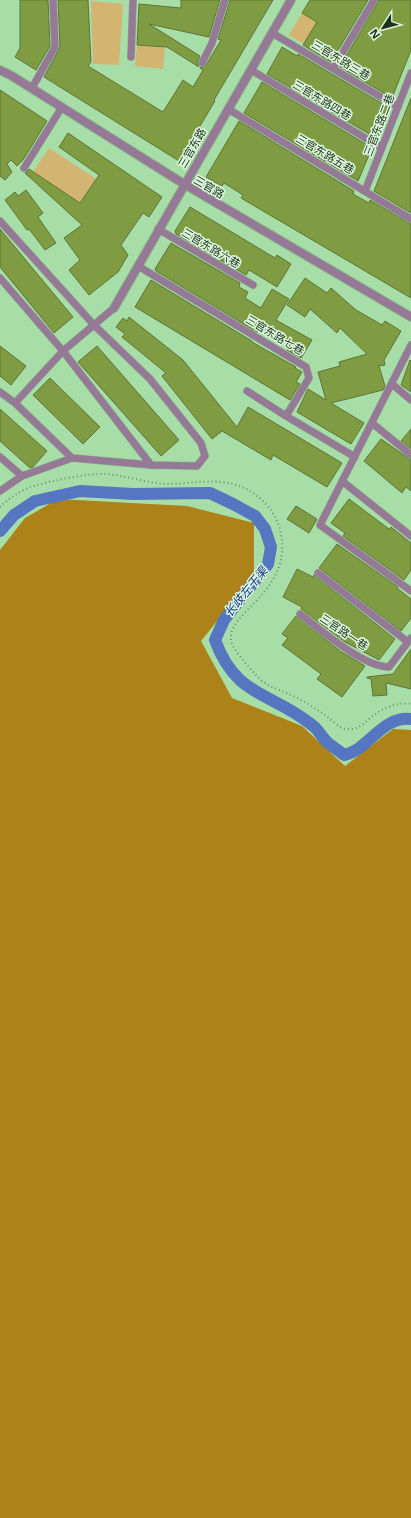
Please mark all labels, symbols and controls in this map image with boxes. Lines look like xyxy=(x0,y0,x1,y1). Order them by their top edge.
north arrow xyxy=(363,8,403,48)
text: N xyxy=(366,26,383,42)
street label: 三官东路三巷 xyxy=(309,36,373,83)
street label: 三官东路四巷 xyxy=(290,76,354,123)
street label: 三官东路二巷 xyxy=(360,91,397,158)
street label: 三官东路 xyxy=(174,125,209,171)
street label: 三官东路五巷 xyxy=(293,130,357,177)
street label: 三官路 xyxy=(191,172,227,201)
street label: 三官东路六巷 xyxy=(179,224,243,271)
street label: 三官东路七巷 xyxy=(243,311,307,358)
water label: 长歧左干渠 xyxy=(220,561,272,620)
street label: 三官路一巷 xyxy=(317,610,371,653)

